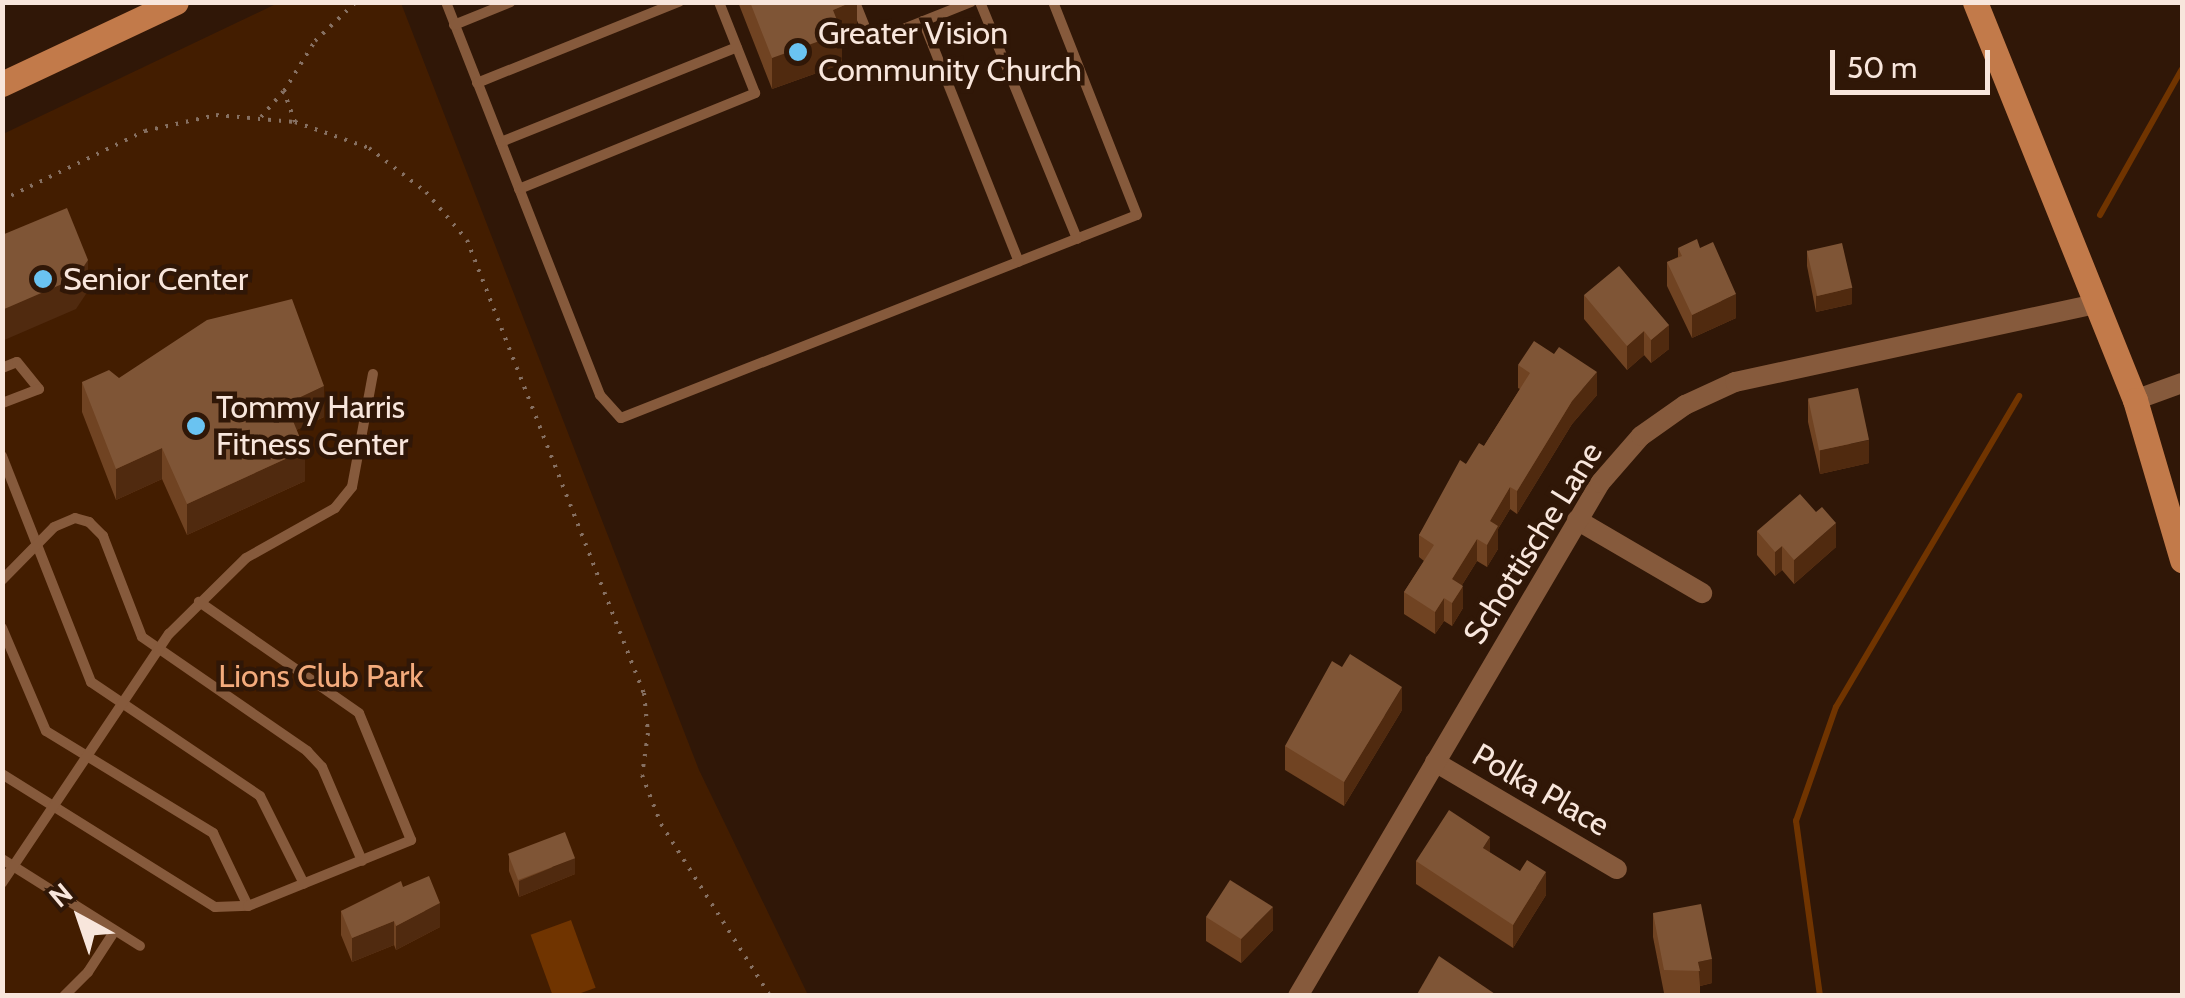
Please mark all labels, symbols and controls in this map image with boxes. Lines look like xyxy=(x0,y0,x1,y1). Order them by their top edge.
place label: Greater Vision Community Church xyxy=(818,15,1082,90)
scale bar xyxy=(1835,30,1995,92)
marker: Greater Vision Community Church xyxy=(787,41,809,63)
text: 50 m xyxy=(1847,49,1917,86)
place label: Senior Center xyxy=(63,260,248,298)
marker: Senior Center xyxy=(32,268,54,290)
place label: Tommy Harris Fitness Center xyxy=(216,389,408,464)
marker: Tommy Harris Fitness Center xyxy=(185,415,207,437)
street label: Schottische Lane xyxy=(1456,435,1610,651)
park label: Lions Club Park xyxy=(218,657,424,695)
street label: Polka Place xyxy=(1466,735,1616,845)
north arrow xyxy=(30,868,130,968)
text: N xyxy=(42,876,79,914)

